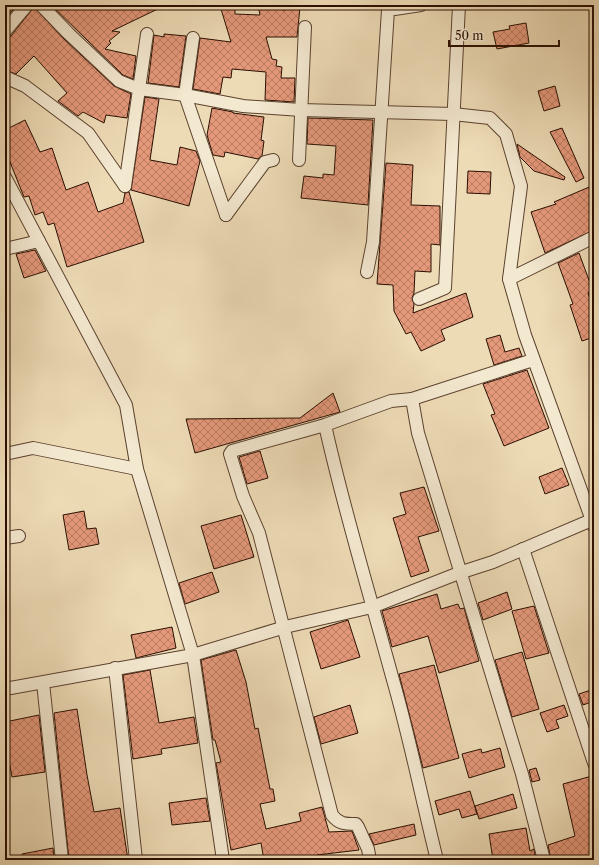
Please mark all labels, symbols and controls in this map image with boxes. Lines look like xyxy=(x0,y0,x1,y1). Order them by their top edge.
scale bar xyxy=(449,22,559,48)
text: 50 m xyxy=(455,28,484,43)

